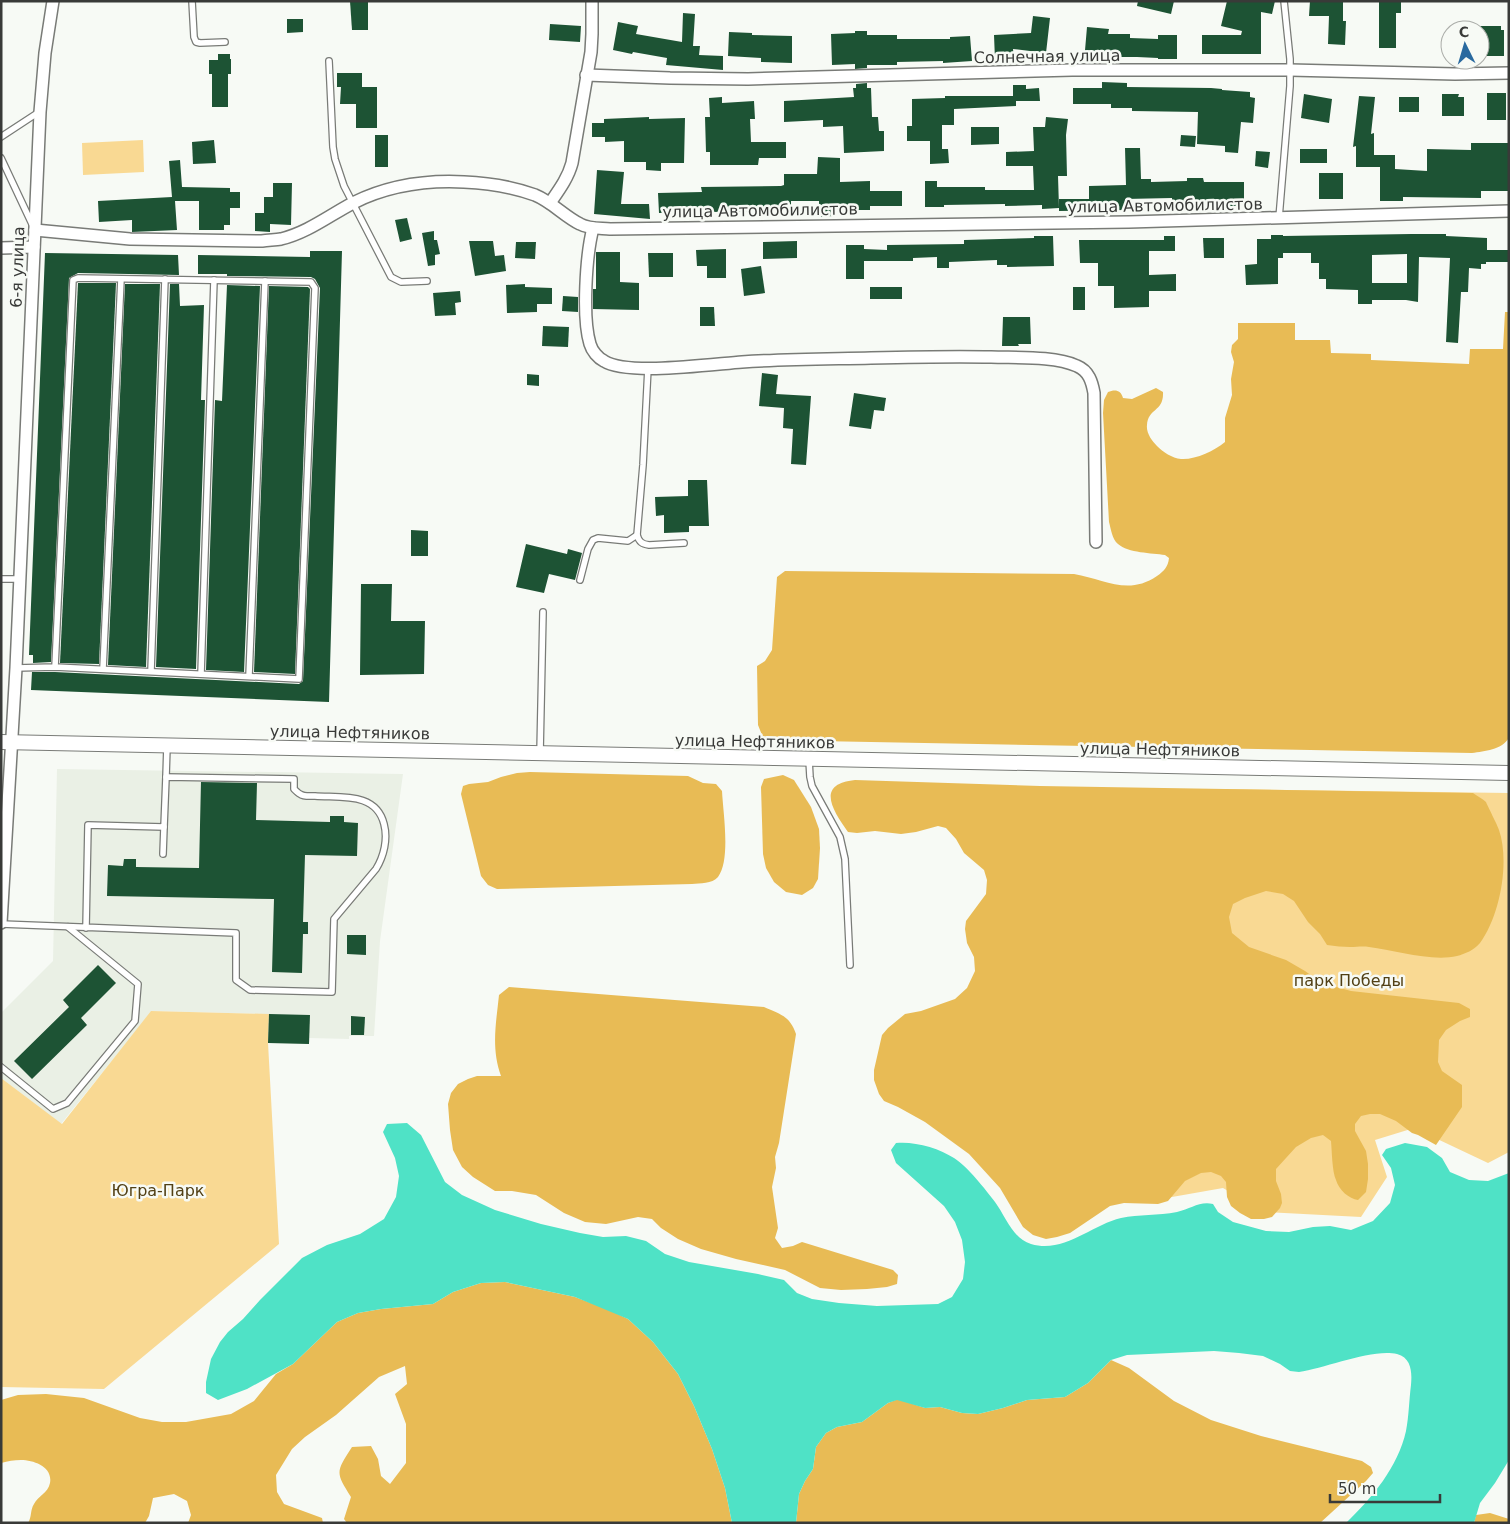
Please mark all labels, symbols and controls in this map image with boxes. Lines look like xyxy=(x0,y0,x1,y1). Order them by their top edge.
north arrow xyxy=(1440,20,1490,70)
text: С xyxy=(1458,24,1470,40)
street label: Солнечная улица xyxy=(973,46,1121,67)
street label: улица Автомобилистов xyxy=(1067,194,1263,217)
street label: улица Автомобилистов xyxy=(662,199,858,222)
street label: 6-я улица xyxy=(7,226,28,308)
street label: улица Нефтяников xyxy=(270,722,430,743)
street label: улица Нефтяников xyxy=(675,731,835,752)
street label: улица Нефтяников xyxy=(1080,739,1240,760)
park label: парк Победы xyxy=(1294,971,1404,990)
park label: Югра-Парк xyxy=(111,1181,205,1200)
scale bar xyxy=(1330,1472,1440,1504)
text: 50 m xyxy=(1338,1480,1376,1498)

